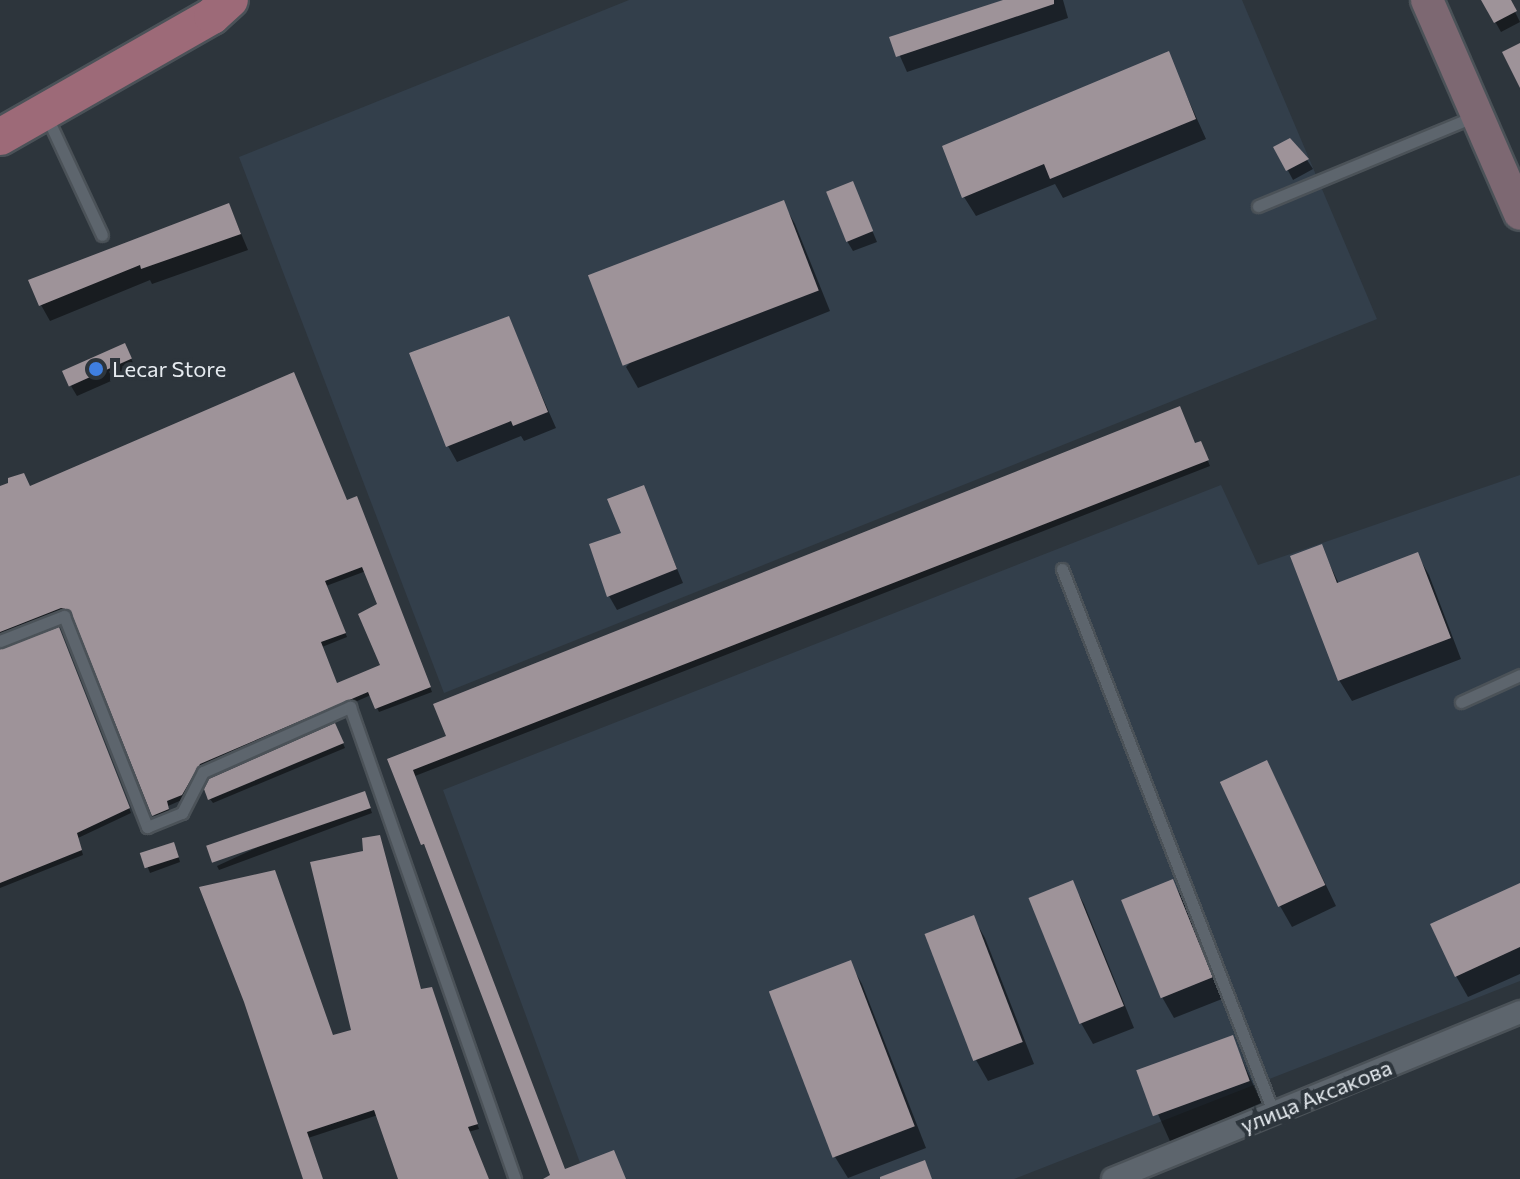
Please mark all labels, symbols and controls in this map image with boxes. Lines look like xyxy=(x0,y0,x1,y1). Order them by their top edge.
place label: Lecar Store xyxy=(112,356,226,382)
marker: Lecar Store xyxy=(87,360,105,378)
street label: улица Аксакова xyxy=(1237,1054,1395,1138)

